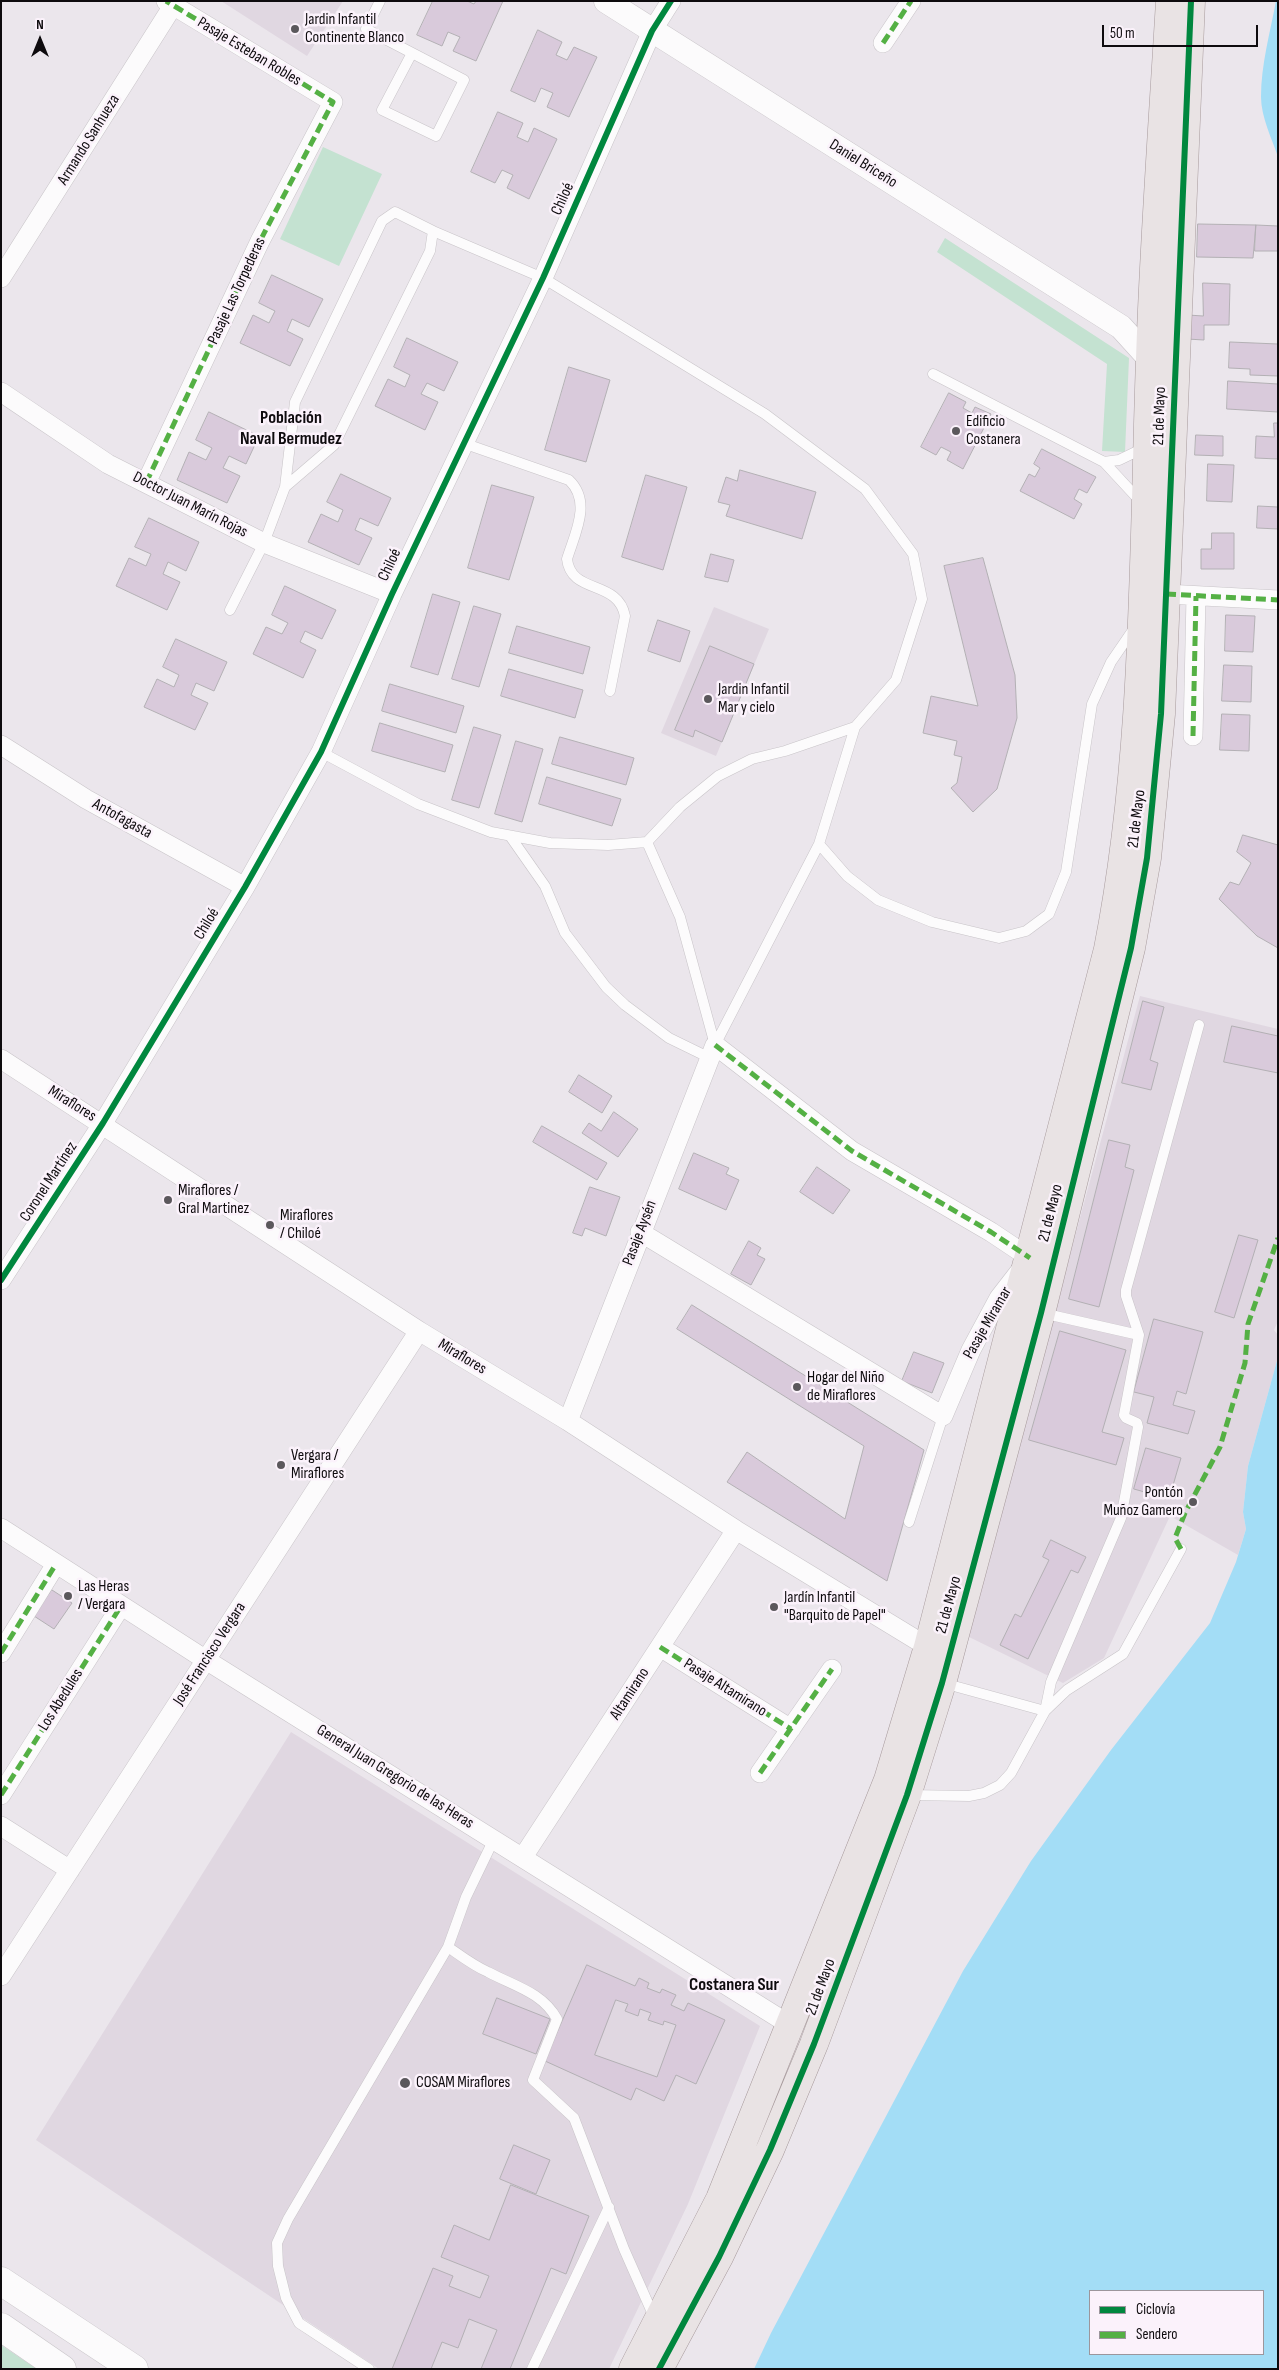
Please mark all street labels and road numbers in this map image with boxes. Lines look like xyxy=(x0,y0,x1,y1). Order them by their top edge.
street label: Pasaje Esteban Robles xyxy=(194,13,304,91)
street label: Armando Sanhueza xyxy=(54,91,124,189)
street label: Daniel Briceño xyxy=(825,136,901,192)
street label: Chiloé xyxy=(547,180,579,218)
street label: Pasaje Las Torpederas xyxy=(204,234,270,348)
street label: 21 de Mayo xyxy=(1149,386,1171,446)
street label: Doctor Juan Marín Rojas xyxy=(129,468,251,542)
street label: Chiloé xyxy=(374,546,406,584)
street label: 21 de Mayo xyxy=(1124,789,1150,849)
street label: Antofagasta xyxy=(89,795,155,843)
street label: Chiloé xyxy=(190,905,224,943)
street label: Miraflores xyxy=(44,1082,100,1126)
street label: Coronel Martínez xyxy=(16,1138,82,1226)
street label: 21 de Mayo xyxy=(1035,1182,1067,1244)
street label: Pasaje Aysén xyxy=(619,1198,661,1268)
street label: Pasaje Miramar xyxy=(960,1283,1016,1363)
street label: Miraflores xyxy=(434,1335,490,1379)
street label: 21 de Mayo xyxy=(932,1574,966,1636)
street label: José Francisco Vergara xyxy=(170,1599,250,1709)
street label: Pasaje Altamirano xyxy=(680,1655,770,1721)
street label: Altamirano xyxy=(606,1664,654,1724)
street label: Los Abedules xyxy=(34,1666,88,1734)
street label: General Juan Gregorio de las Heras xyxy=(313,1721,477,1833)
street label: 21 de Mayo xyxy=(802,1956,840,2018)

